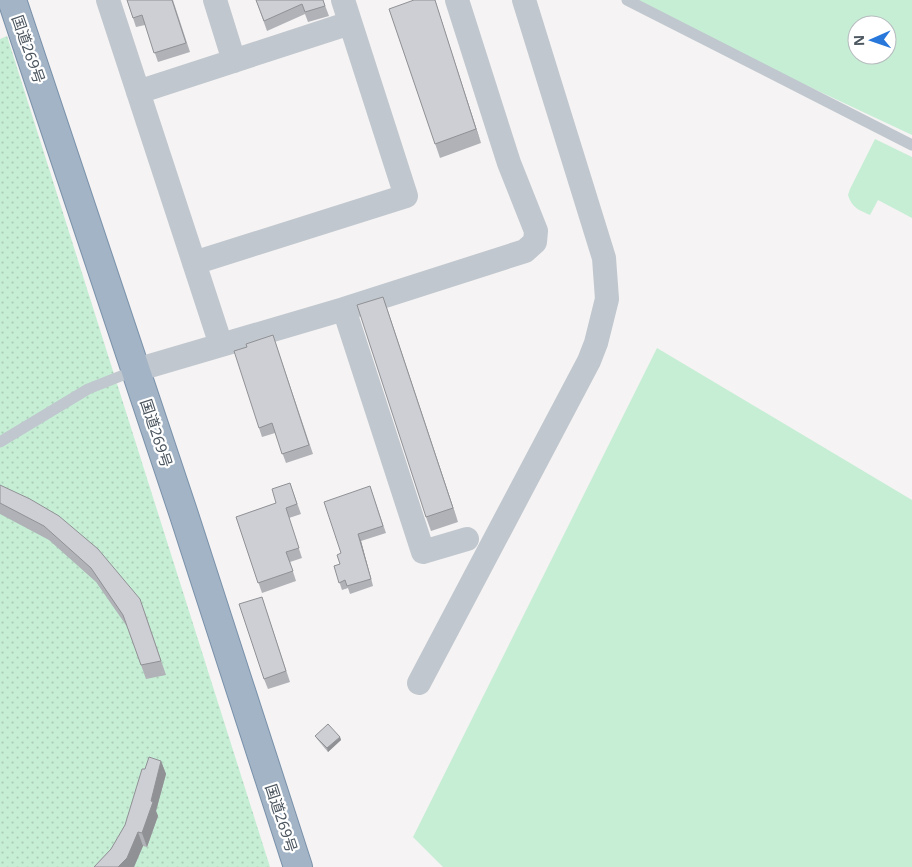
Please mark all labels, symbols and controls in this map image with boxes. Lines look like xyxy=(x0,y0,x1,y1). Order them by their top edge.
street label: 国道269号 xyxy=(8,12,50,86)
north arrow xyxy=(847,15,897,65)
text: N xyxy=(849,34,868,46)
street label: 国道269号 xyxy=(137,396,177,470)
street label: 国道269号 xyxy=(262,781,302,855)

